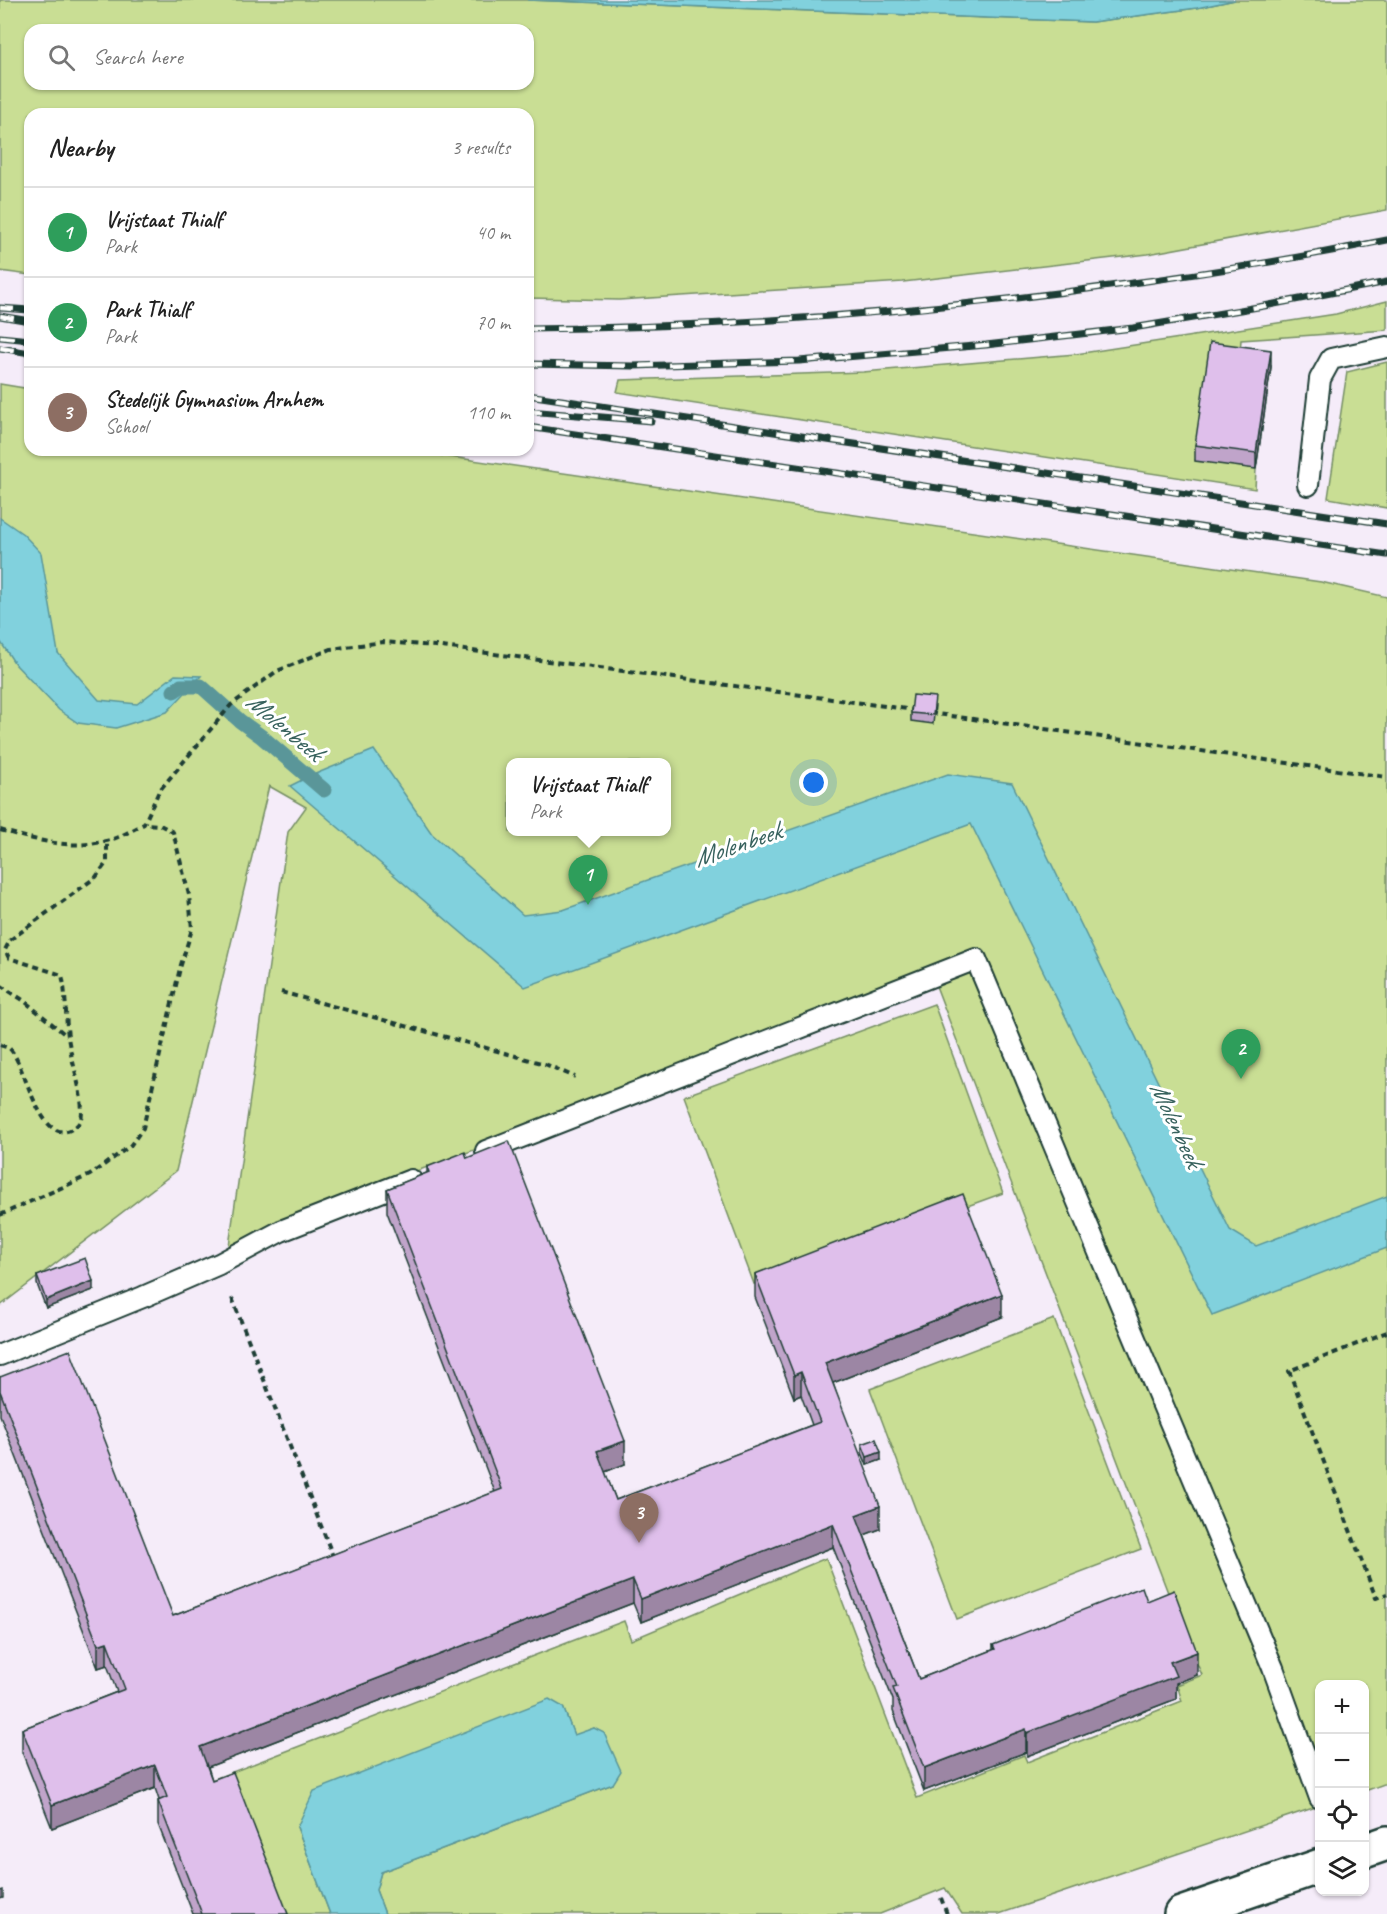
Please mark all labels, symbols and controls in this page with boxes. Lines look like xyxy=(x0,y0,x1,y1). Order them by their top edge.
search box xyxy=(24,24,534,90)
icon: search xyxy=(45,41,78,74)
text: Search here xyxy=(93,43,183,71)
text: Nearby xyxy=(48,131,113,164)
text: 3 results xyxy=(451,135,510,160)
text: Vrijstaat Thialf xyxy=(105,206,222,234)
text: 1 xyxy=(63,220,72,245)
text: 40 m xyxy=(476,220,510,245)
text: Park xyxy=(105,234,137,259)
text: Park Thialf xyxy=(105,296,190,324)
text: 2 xyxy=(63,310,72,335)
text: 70 m xyxy=(476,310,510,335)
text: Park xyxy=(105,324,137,349)
text: Stedelijk Gymnasium Arnhem xyxy=(105,386,323,414)
text: 3 xyxy=(63,400,72,425)
text: 110 m xyxy=(467,400,510,425)
text: School xyxy=(105,414,148,439)
water label: Molenbeek xyxy=(240,685,333,771)
popup xyxy=(506,758,671,836)
your location xyxy=(799,768,828,797)
text: Vrijstaat Thialf xyxy=(530,771,647,799)
text: Park xyxy=(530,799,562,824)
water label: Molenbeek xyxy=(689,813,789,875)
pin: 1 xyxy=(568,856,608,905)
pin: 2 xyxy=(1222,1030,1260,1079)
water label: Molenbeek xyxy=(1143,1076,1212,1176)
pin: 3 xyxy=(620,1494,658,1543)
map controls xyxy=(1315,1680,1369,1896)
button: + xyxy=(1315,1680,1369,1734)
button: − xyxy=(1315,1734,1369,1788)
button: locate xyxy=(1315,1788,1369,1842)
button: layers xyxy=(1315,1842,1369,1896)

